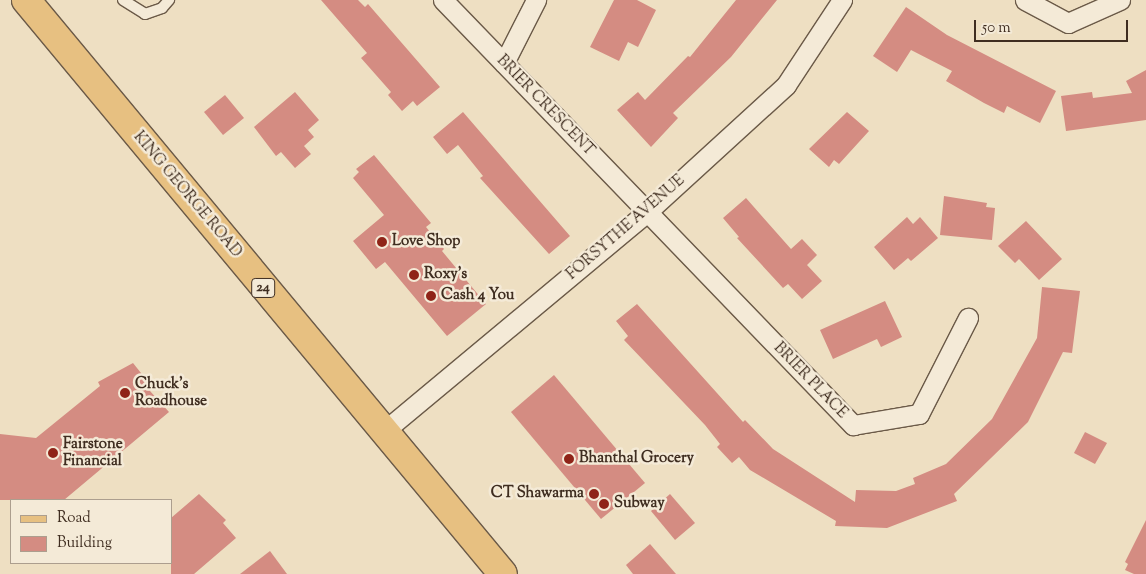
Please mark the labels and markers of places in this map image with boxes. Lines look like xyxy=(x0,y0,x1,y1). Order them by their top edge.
place label: Love Shop xyxy=(392,233,460,251)
marker: Love Shop xyxy=(376,236,388,248)
place label: Roxy's xyxy=(424,266,467,284)
marker: Roxy's xyxy=(408,269,420,281)
place label: Cash 4 You xyxy=(441,287,514,305)
marker: Cash 4 You xyxy=(425,290,437,302)
place label: Chuck's Roadhouse xyxy=(135,375,207,410)
marker: Chuck's Roadhouse xyxy=(119,387,131,399)
place label: Fairstone Financial xyxy=(63,435,123,470)
marker: Fairstone Financial xyxy=(47,447,59,459)
place label: Bhanthal Grocery xyxy=(579,450,694,468)
marker: Bhanthal Grocery xyxy=(563,453,575,465)
place label: CT Shawarma xyxy=(491,485,584,503)
marker: CT Shawarma xyxy=(588,488,600,500)
place label: Subway xyxy=(614,495,665,513)
marker: Subway xyxy=(598,498,610,510)

